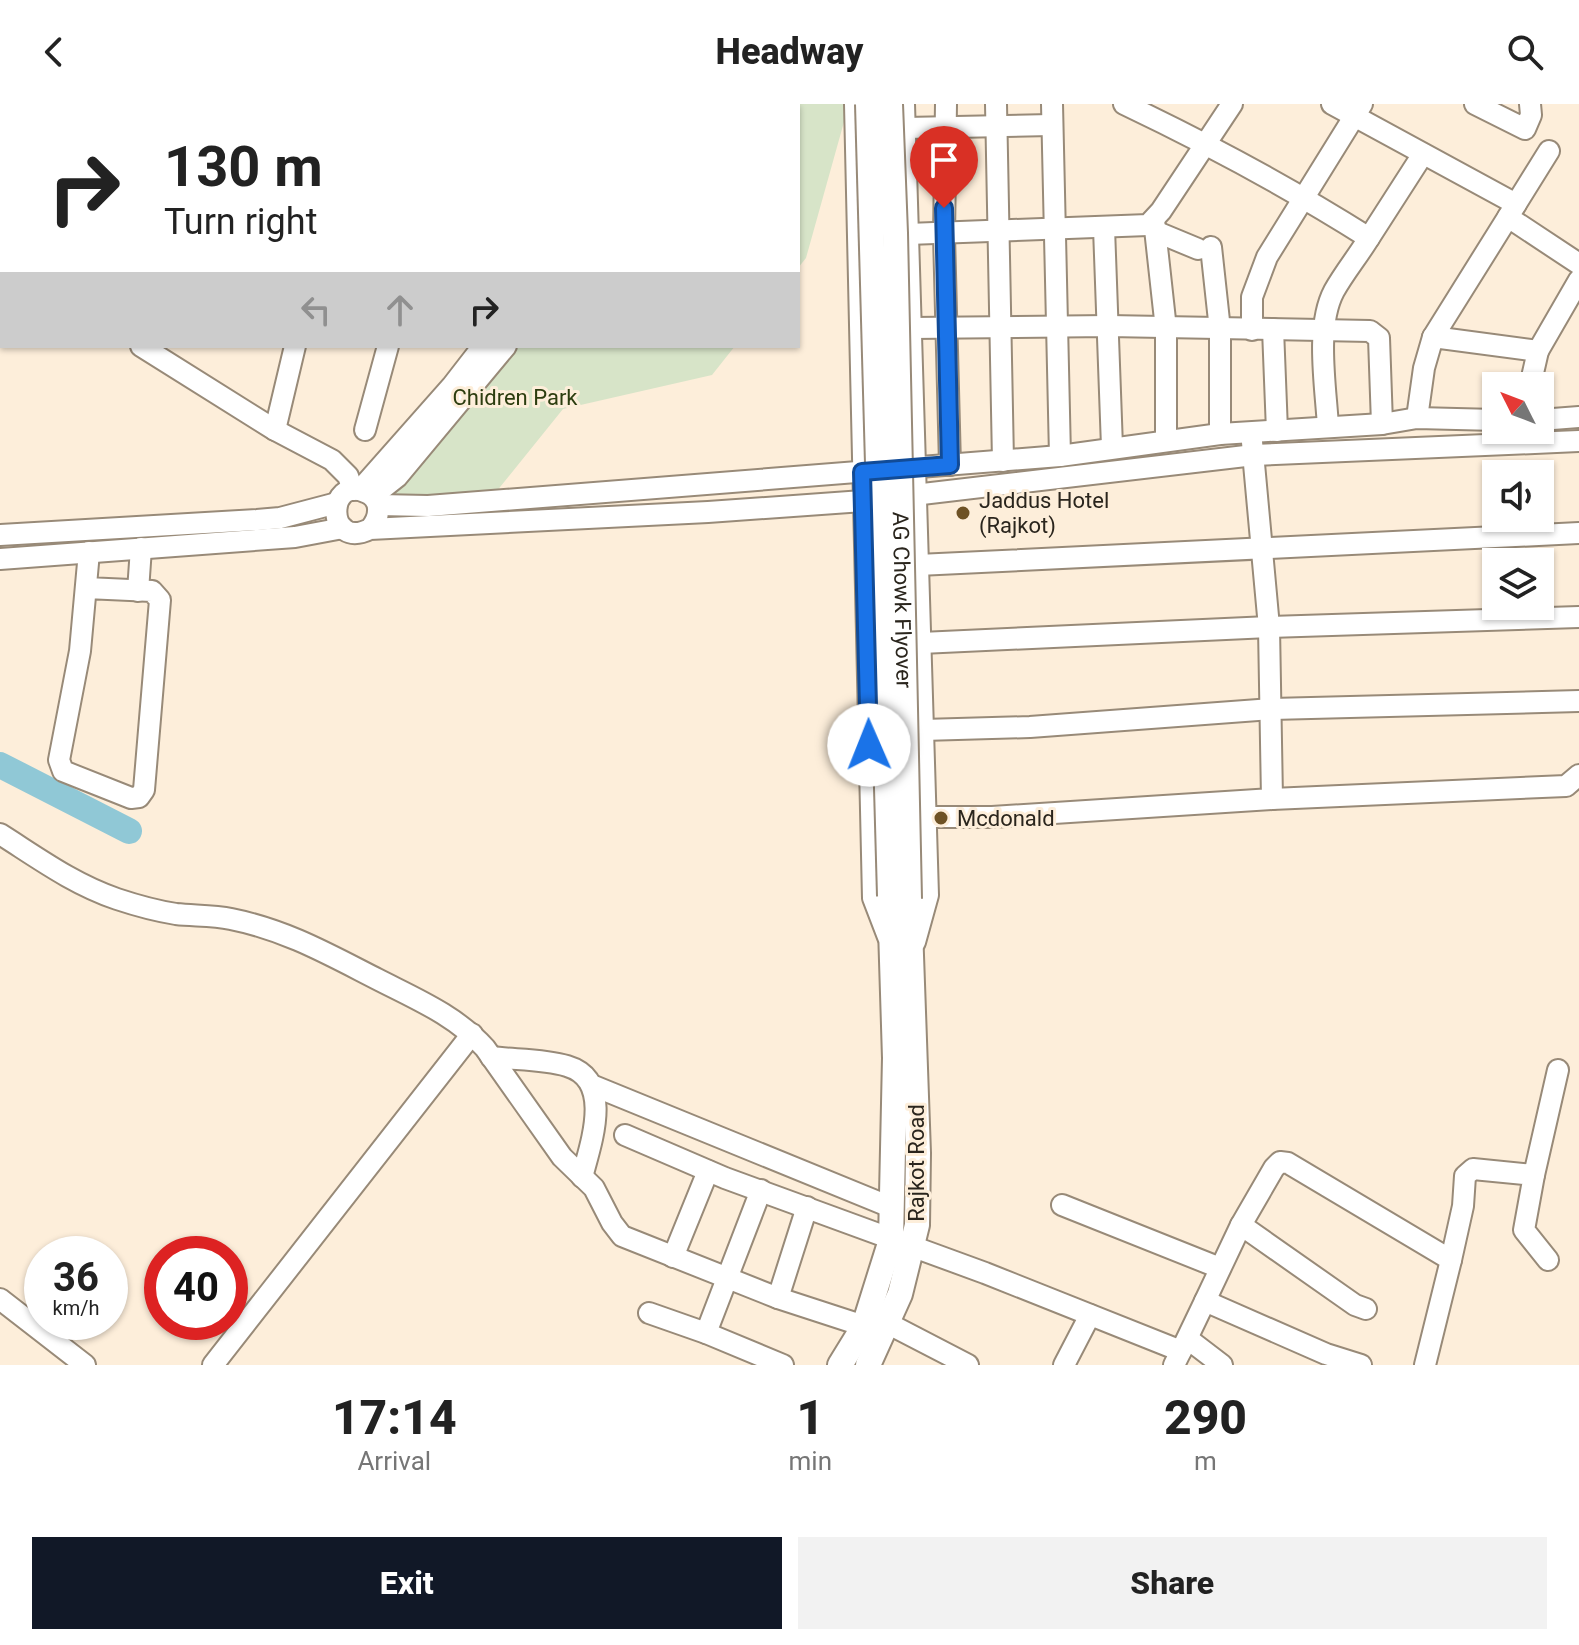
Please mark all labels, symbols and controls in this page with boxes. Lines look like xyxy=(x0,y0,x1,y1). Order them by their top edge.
icon: back xyxy=(32,30,76,74)
icon: search xyxy=(1503,30,1547,74)
text: Headway xyxy=(716,31,863,73)
pin xyxy=(910,126,978,208)
text: 130 m xyxy=(164,134,323,200)
icon: right xyxy=(32,136,136,240)
icon: arrive xyxy=(922,138,966,182)
text: Turn right xyxy=(164,201,317,243)
icon: left xyxy=(294,288,338,332)
icon: ahead xyxy=(378,288,422,332)
icon: right xyxy=(462,288,506,332)
north arrow xyxy=(1482,372,1554,444)
map controls xyxy=(1482,372,1554,620)
park label: Chidren Park xyxy=(452,385,578,410)
button: sound xyxy=(1482,460,1554,532)
place label: Jaddus Hotel (Rajkot) xyxy=(979,488,1109,539)
marker: Jaddus Hotel (Rajkot) xyxy=(954,504,972,522)
street label: AG Chowk Flyover xyxy=(888,511,917,689)
button: layers xyxy=(1482,548,1554,620)
position arrow xyxy=(827,703,911,787)
place label: Mcdonald xyxy=(957,806,1055,831)
marker: Mcdonald xyxy=(932,809,950,827)
street label: Rajkot Road xyxy=(904,1104,929,1222)
speed limit sign: 40 xyxy=(144,1236,248,1340)
text: 36 xyxy=(53,1254,99,1301)
text: km/h xyxy=(53,1296,99,1320)
text: 17:14 xyxy=(332,1389,457,1446)
text: 1 xyxy=(796,1389,824,1446)
text: 290 xyxy=(1164,1389,1247,1446)
text: Arrival xyxy=(357,1446,431,1476)
text: min xyxy=(789,1446,832,1476)
text: m xyxy=(1194,1446,1217,1476)
button: Exit xyxy=(32,1537,782,1629)
button: Share xyxy=(798,1537,1547,1629)

